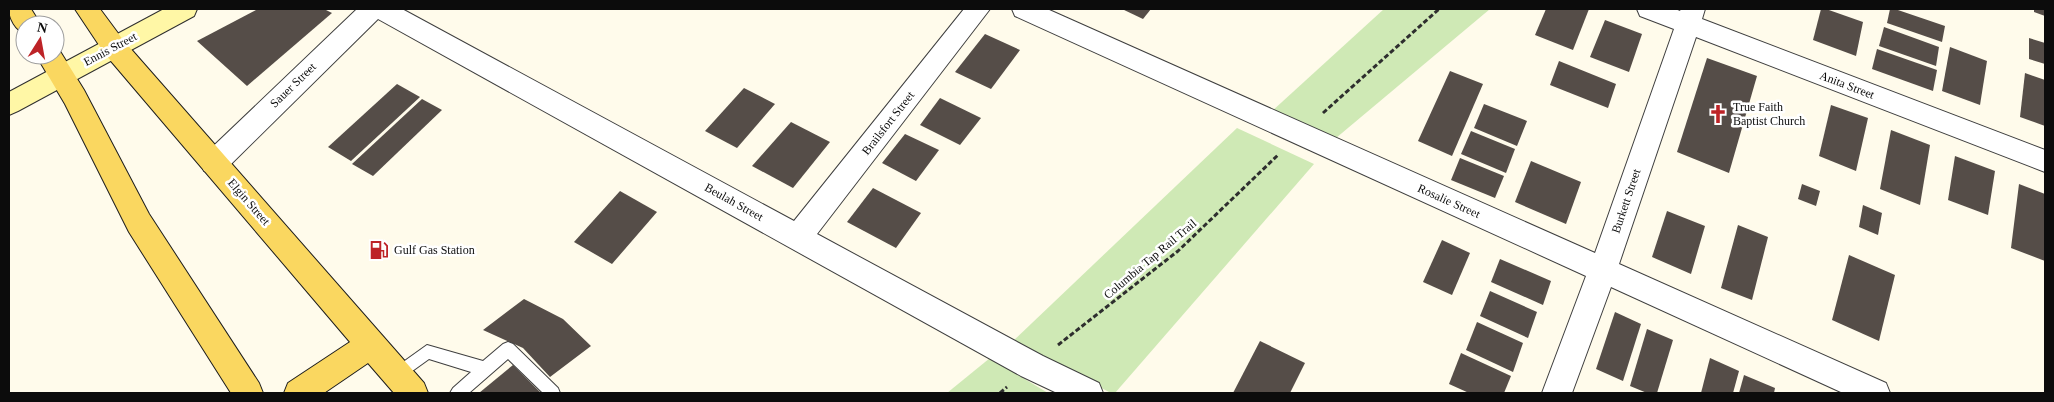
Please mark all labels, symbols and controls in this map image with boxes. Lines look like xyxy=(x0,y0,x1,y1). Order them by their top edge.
north arrow xyxy=(15,15,65,65)
text: N xyxy=(36,19,49,36)
street label: Ennis Street xyxy=(81,29,140,69)
street label: Sauer Street xyxy=(267,59,319,110)
street label: Anita Street xyxy=(1818,68,1877,102)
street label: Brailsfort Street xyxy=(859,88,918,158)
place label: True Faith Baptist Church xyxy=(1733,100,1805,128)
church icon: True Faith Baptist Church xyxy=(1707,103,1729,125)
street label: Burkett Street xyxy=(1608,166,1644,235)
street label: Elgin Street xyxy=(225,176,273,229)
street label: Beulah Street xyxy=(702,180,766,224)
street label: Rosalie Street xyxy=(1416,181,1483,221)
street label: Columbia Tap Rail Trail xyxy=(1101,216,1200,302)
fuel station icon: Gulf Gas Station xyxy=(368,239,390,261)
place label: Gulf Gas Station xyxy=(394,243,475,257)

